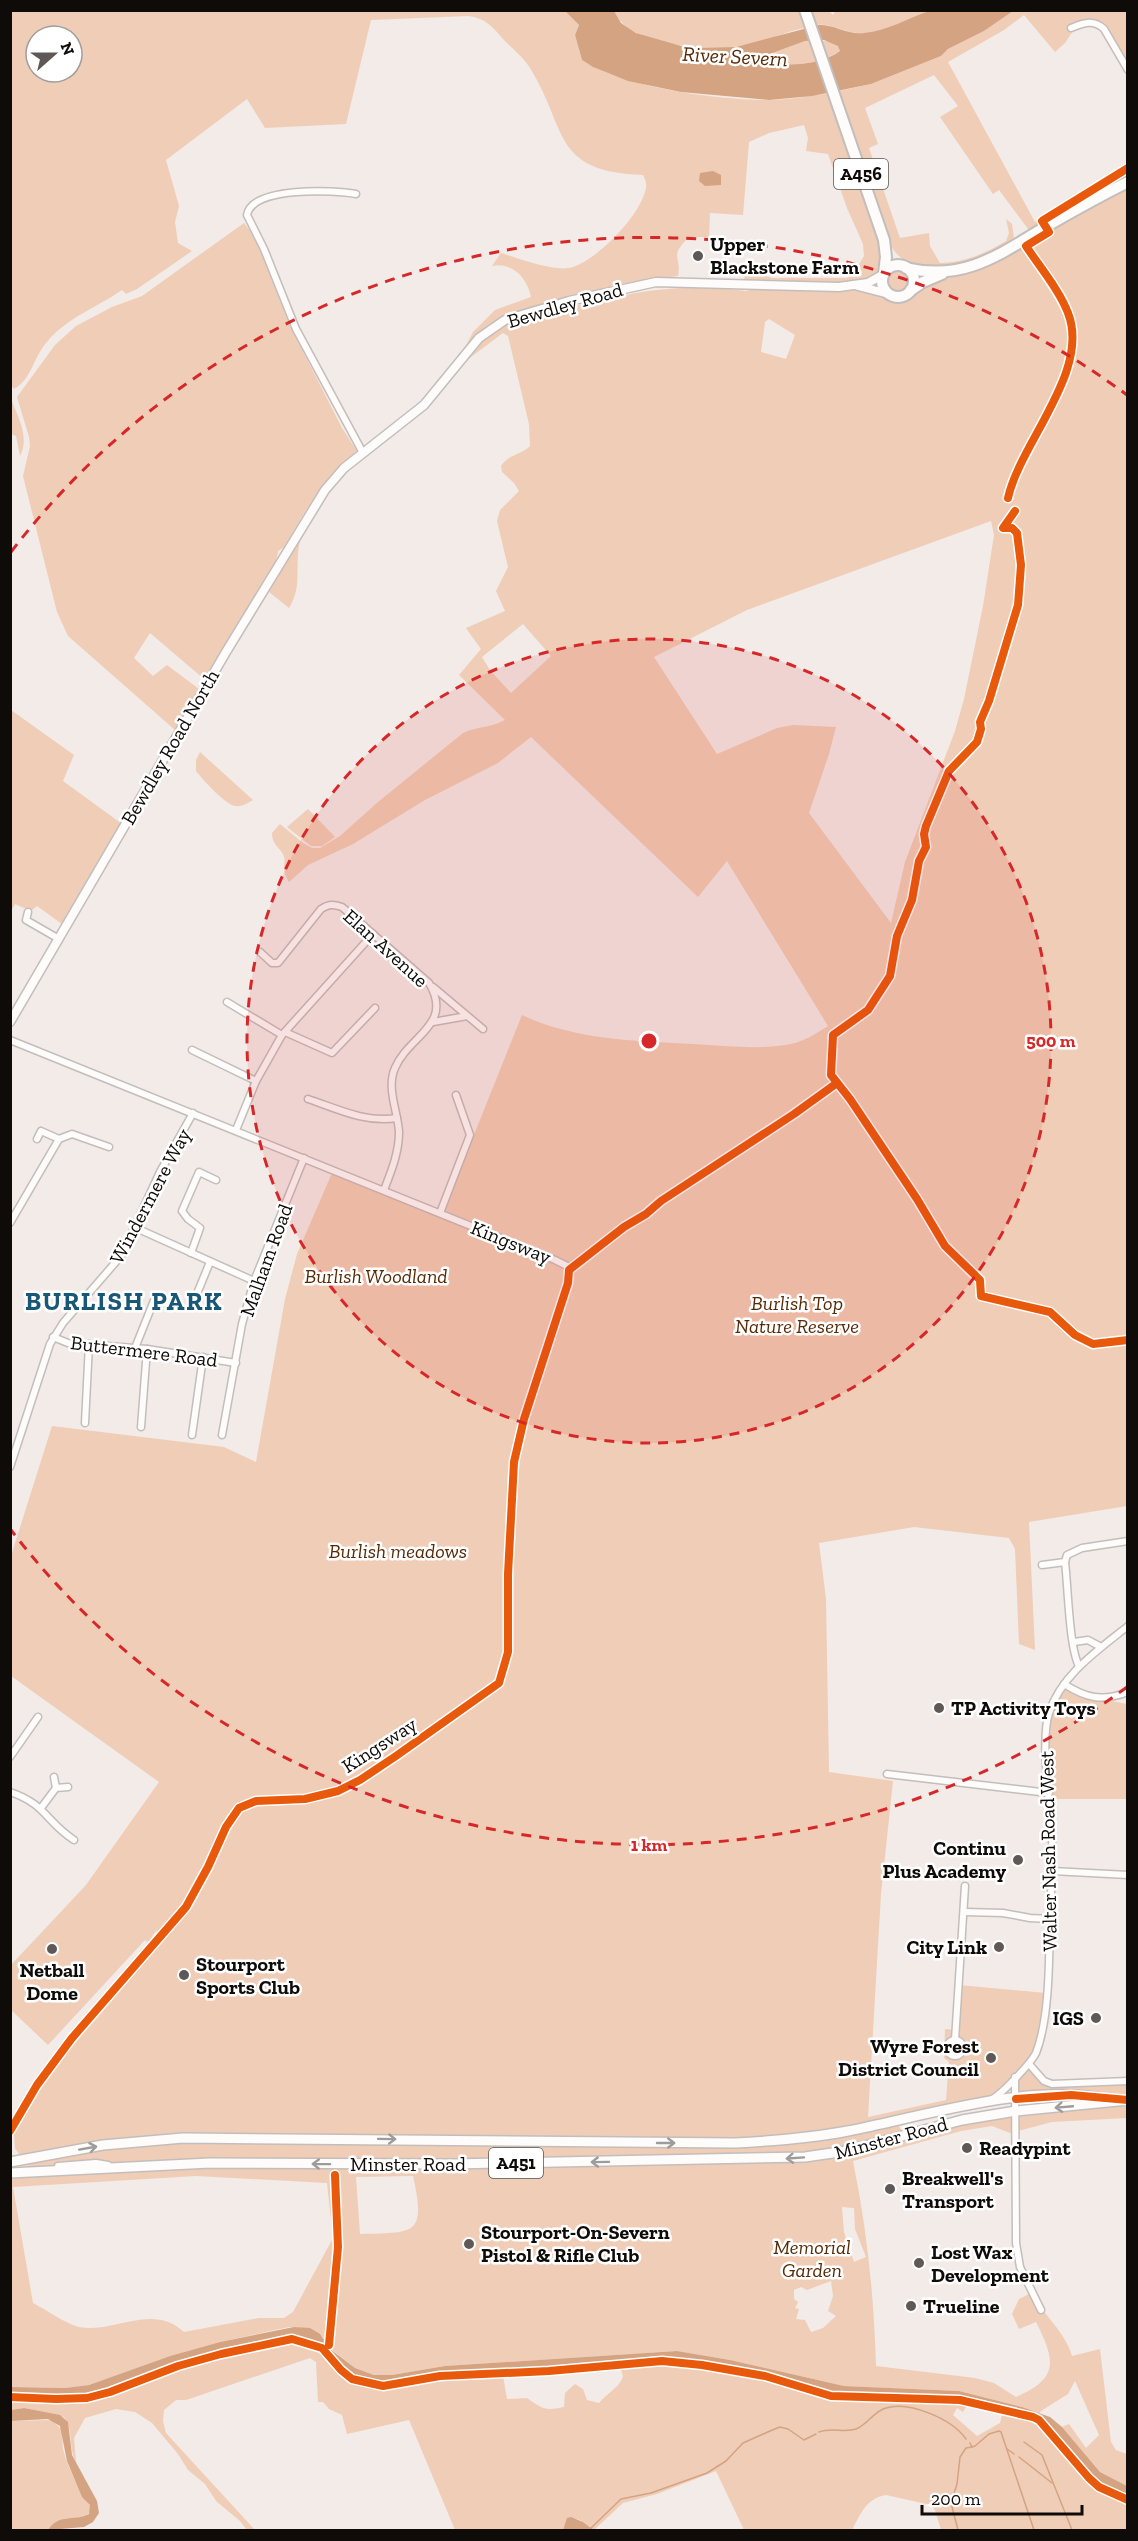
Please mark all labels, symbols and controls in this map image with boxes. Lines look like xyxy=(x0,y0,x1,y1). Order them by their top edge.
north arrow xyxy=(24,24,84,84)
text: N xyxy=(56,40,79,58)
water label: River Severn xyxy=(682,41,788,71)
road number: A456 xyxy=(834,159,888,189)
place label: Upper Blackstone Farm xyxy=(710,232,860,279)
marker: Upper Blackstone Farm xyxy=(691,249,705,263)
street label: Bewdley Road xyxy=(504,277,626,333)
street label: Bewdley Road North xyxy=(116,664,225,829)
street label: Elan Avenue xyxy=(339,904,433,992)
text: 500 m xyxy=(1026,1030,1076,1052)
centre of rings xyxy=(639,1031,659,1051)
street label: Windermere Way xyxy=(104,1124,196,1268)
street label: Malham Road xyxy=(235,1200,297,1320)
street label: Kingsway xyxy=(467,1215,555,1269)
park label: Burlish Woodland xyxy=(304,1264,448,1288)
district label: BURLISH PARK xyxy=(25,1285,223,1317)
park label: Burlish Top Nature Reserve xyxy=(735,1291,859,1338)
street label: Buttermere Road xyxy=(69,1330,219,1372)
park label: Burlish meadows xyxy=(329,1539,467,1563)
place label: TP Activity Toys xyxy=(951,1696,1096,1720)
marker: TP Activity Toys xyxy=(932,1701,946,1715)
street label: Kingsway xyxy=(337,1712,422,1778)
street label: Walter Nash Road West xyxy=(1034,1750,1062,1952)
text: 1 km xyxy=(631,1834,667,1856)
place label: Continu Plus Academy xyxy=(883,1836,1006,1883)
marker: Continu Plus Academy xyxy=(1011,1853,1025,1867)
place label: City Link xyxy=(906,1935,987,1959)
marker: City Link xyxy=(992,1940,1006,1954)
marker: Netball Dome xyxy=(45,1942,59,1956)
place label: Stourport Sports Club xyxy=(196,1952,300,1999)
place label: Netball Dome xyxy=(20,1958,85,2005)
marker: Stourport Sports Club xyxy=(177,1968,191,1982)
place label: IGS xyxy=(1052,2006,1084,2030)
marker: IGS xyxy=(1089,2011,1103,2025)
place label: Wyre Forest District Council xyxy=(838,2034,980,2081)
marker: Wyre Forest District Council xyxy=(984,2051,998,2065)
one-way arrow xyxy=(1055,2102,1075,2113)
street label: Minster Road xyxy=(832,2111,950,2165)
one-way arrow xyxy=(376,2133,396,2145)
place label: Readypint xyxy=(979,2136,1071,2160)
one-way arrow xyxy=(655,2137,675,2149)
marker: Readypint xyxy=(960,2141,974,2155)
one-way arrow xyxy=(77,2142,97,2153)
road number: A451 xyxy=(489,2148,543,2178)
street label: Minster Road xyxy=(350,2152,466,2176)
one-way arrow xyxy=(785,2153,805,2164)
one-way arrow xyxy=(590,2156,610,2168)
one-way arrow xyxy=(312,2158,332,2170)
place label: Breakwell's Transport xyxy=(902,2166,1003,2213)
marker: Breakwell's Transport xyxy=(883,2182,897,2196)
place label: Stourport-On-Severn Pistol & Rifle Club xyxy=(481,2220,670,2267)
park label: Memorial Garden xyxy=(773,2235,851,2282)
marker: Stourport-On-Severn Pistol & Rifle Club xyxy=(462,2237,476,2251)
place label: Lost Wax Development xyxy=(931,2240,1050,2287)
marker: Lost Wax Development xyxy=(912,2256,926,2270)
place label: Trueline xyxy=(923,2294,1000,2318)
marker: Trueline xyxy=(904,2299,918,2313)
scale bar xyxy=(922,2478,1082,2516)
text: 200 m xyxy=(931,2488,981,2510)

